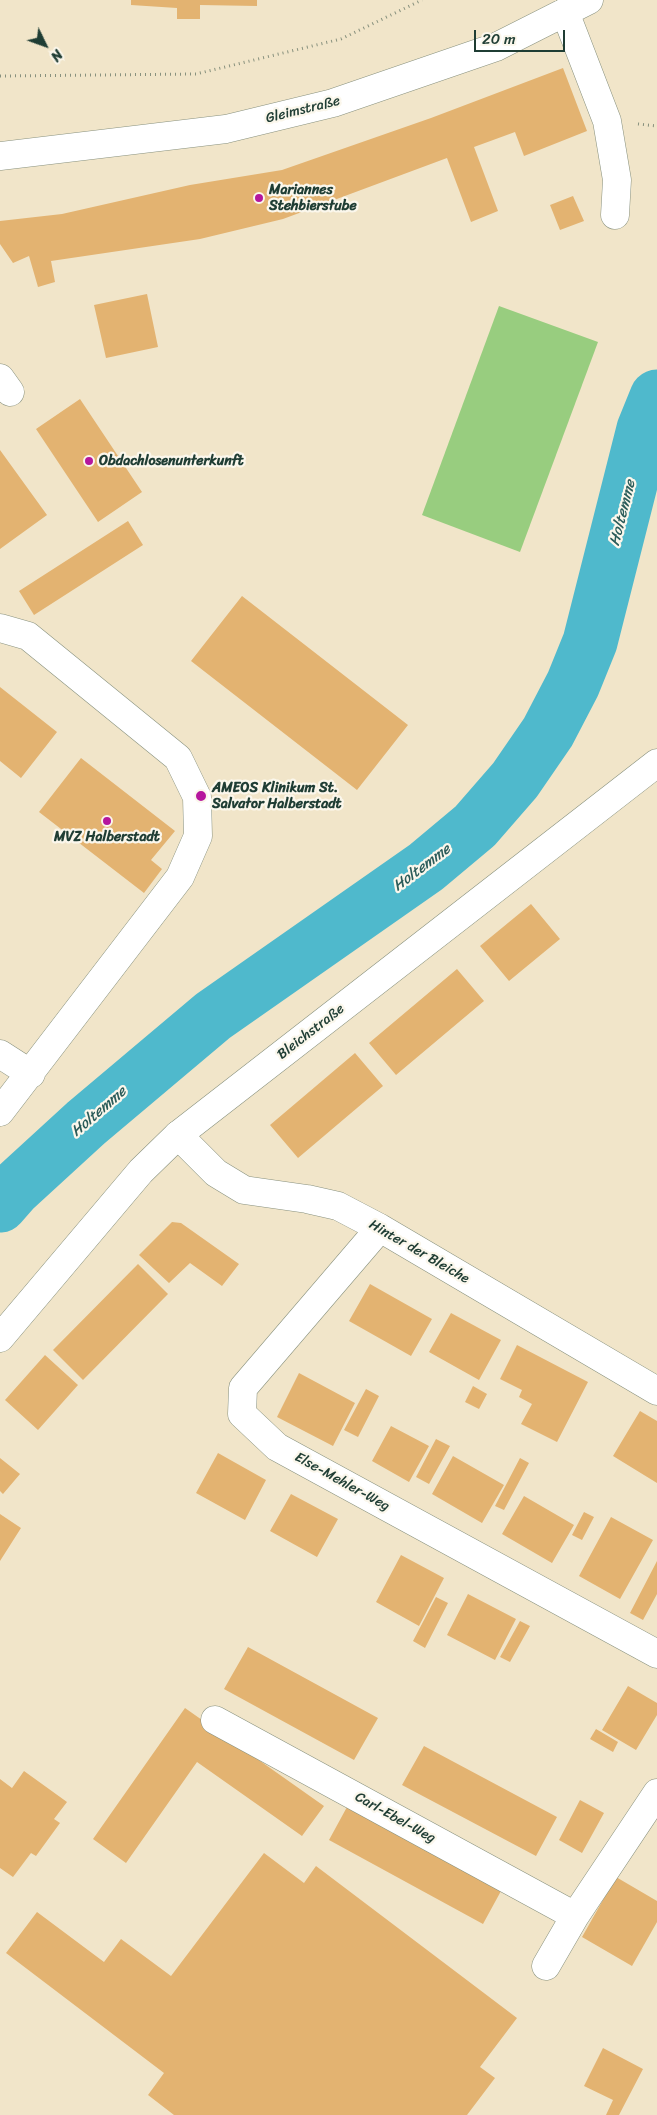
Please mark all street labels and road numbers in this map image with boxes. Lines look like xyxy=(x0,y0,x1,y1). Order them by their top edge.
street label: Gleimstraße xyxy=(264,93,342,127)
street label: Bleichstraße xyxy=(274,1001,348,1063)
street label: Hinter der Bleiche xyxy=(366,1216,472,1288)
street label: Else-Mehler-Weg xyxy=(292,1449,392,1515)
street label: Carl-Ebel-Weg xyxy=(352,1789,438,1847)

